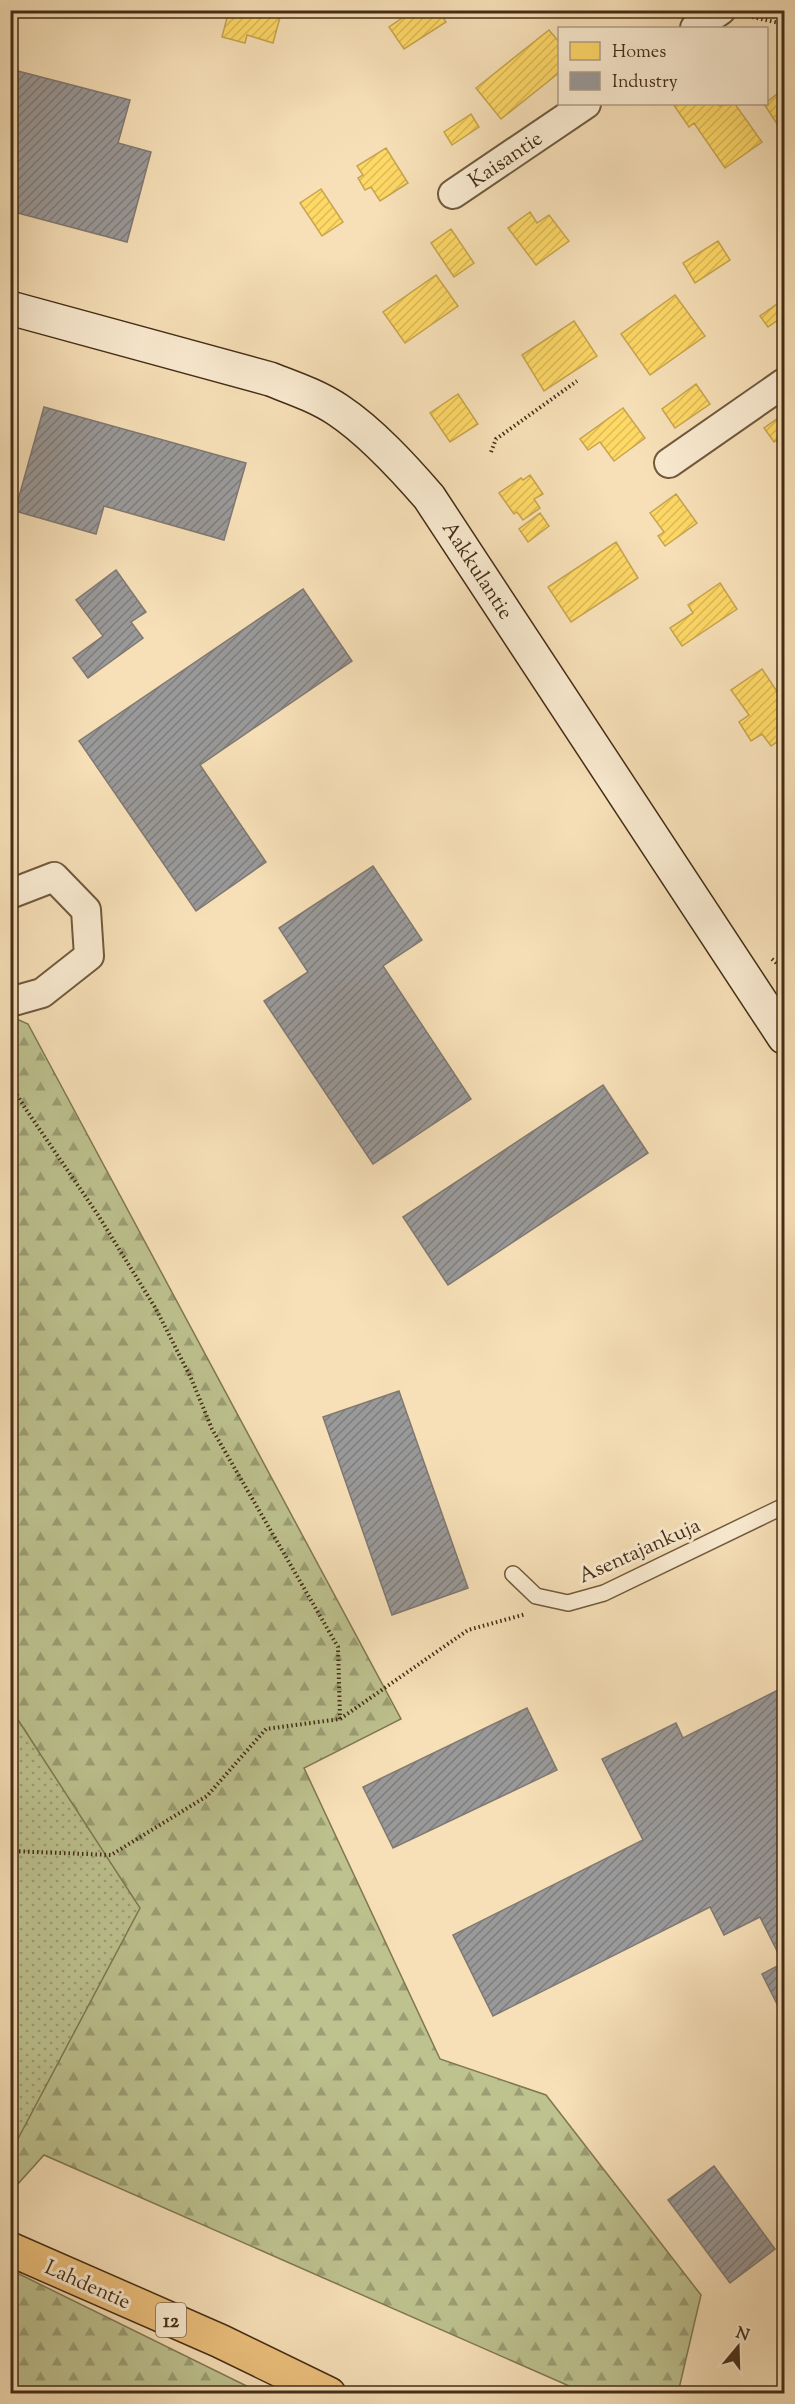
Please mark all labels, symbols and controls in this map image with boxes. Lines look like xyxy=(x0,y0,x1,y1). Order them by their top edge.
legend xyxy=(558,27,768,105)
text: Homes xyxy=(612,40,666,66)
text: Industry xyxy=(612,70,678,96)
street label: Kaisantie xyxy=(463,125,549,197)
street label: Aakkulantie xyxy=(433,516,519,626)
street label: Asentajankuja xyxy=(574,1511,706,1592)
street label: Lahdentie xyxy=(40,2254,135,2318)
road number: 12 xyxy=(156,2303,186,2337)
north arrow xyxy=(708,2317,768,2377)
text: N xyxy=(732,2322,752,2348)

